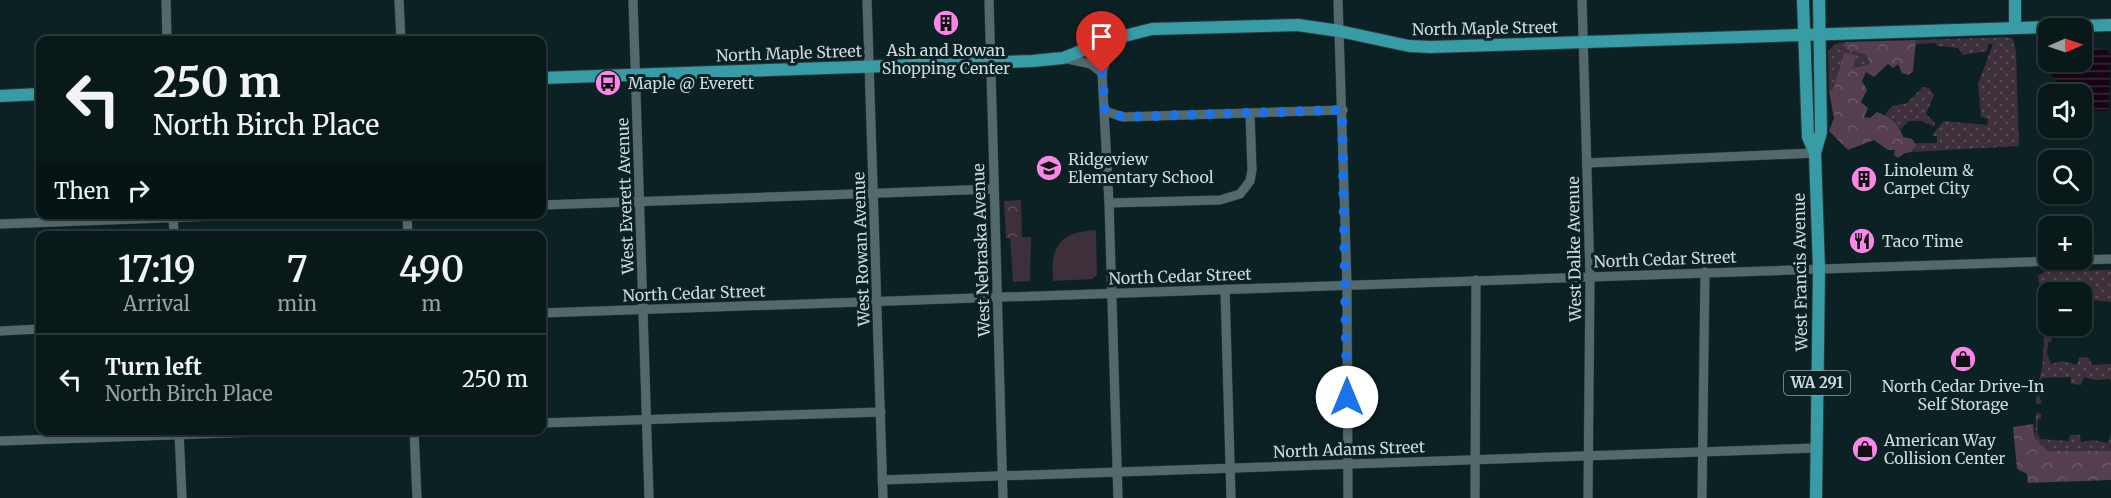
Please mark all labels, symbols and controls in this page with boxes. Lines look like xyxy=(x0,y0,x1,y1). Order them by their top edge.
building icon: Ash and Rowan Shopping Center xyxy=(931,8,961,38)
pin xyxy=(1076,11,1127,73)
street label: North Maple Street xyxy=(1412,17,1559,39)
north arrow xyxy=(2038,18,2092,72)
map controls xyxy=(2038,18,2092,336)
icon: arrive xyxy=(1085,20,1118,53)
street label: North Maple Street xyxy=(716,40,863,66)
place label: Ash and Rowan Shopping Center xyxy=(882,40,1010,78)
text: 250 m xyxy=(153,56,281,108)
icon: left xyxy=(54,60,132,138)
bus stop icon: Maple @ Everett xyxy=(593,68,623,98)
place label: Maple @ Everett xyxy=(628,73,755,93)
button: sound xyxy=(2038,84,2092,138)
text: North Birch Place xyxy=(153,108,379,142)
street label: West Everett Avenue xyxy=(612,118,638,275)
place label: Ridgeview Elementary School xyxy=(1068,149,1214,187)
button: search xyxy=(2038,150,2092,204)
school or university icon: Ridgeview Elementary School xyxy=(1034,153,1064,183)
place label: Linoleum & Carpet City xyxy=(1884,160,1974,198)
street label: West Nebraska Avenue xyxy=(968,163,994,338)
building icon: Linoleum & Carpet City xyxy=(1849,164,1879,194)
street label: West Rowan Avenue xyxy=(848,171,874,328)
icon: right xyxy=(122,174,155,207)
street label: West Dalke Avenue xyxy=(1563,176,1585,323)
text: Then xyxy=(54,177,110,205)
street label: West Francis Avenue xyxy=(1789,193,1811,352)
button: + xyxy=(2038,216,2092,270)
restaurant icon: Taco Time xyxy=(1847,226,1877,256)
place label: Taco Time xyxy=(1882,231,1963,251)
street label: North Cedar Street xyxy=(1593,246,1738,271)
text: 17:19 xyxy=(118,247,196,292)
text: 7 xyxy=(287,247,308,292)
text: 490 xyxy=(399,247,464,292)
street label: North Cedar Street xyxy=(1108,263,1253,288)
street label: North Cedar Street xyxy=(622,280,767,305)
button: − xyxy=(2038,282,2092,336)
text: Arrival xyxy=(123,291,190,316)
text: min xyxy=(277,291,317,316)
text: m xyxy=(422,291,441,316)
shop icon: North Cedar Drive-In Self Storage xyxy=(1948,344,1978,374)
text: Turn left xyxy=(105,353,202,381)
icon: left xyxy=(54,363,87,396)
text: 250 m xyxy=(462,365,528,393)
position arrow xyxy=(1315,365,1379,429)
road number: WA 291 xyxy=(1784,371,1850,395)
place label: North Cedar Drive-In Self Storage xyxy=(1882,376,2045,414)
text: North Birch Place xyxy=(105,381,273,406)
place label: American Way Collision Center xyxy=(1883,430,2005,468)
shop icon: American Way Collision Center xyxy=(1850,434,1880,464)
street label: North Adams Street xyxy=(1273,436,1426,462)

